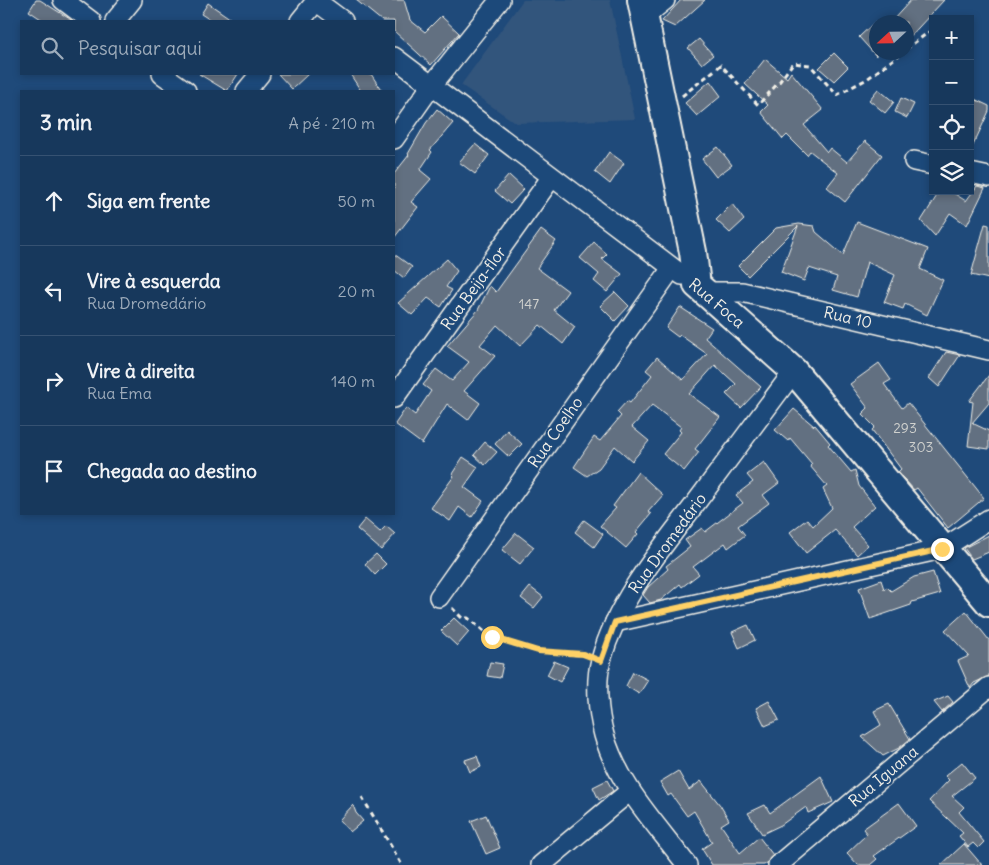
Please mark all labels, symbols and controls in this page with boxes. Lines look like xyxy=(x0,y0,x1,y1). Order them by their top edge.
north arrow xyxy=(869,15,914,60)
map controls xyxy=(929,15,974,195)
button: + xyxy=(929,15,974,60)
search box xyxy=(20,20,395,75)
icon: search xyxy=(38,34,66,62)
text: Pesquisar aqui xyxy=(78,36,202,60)
button: − xyxy=(929,60,974,105)
button: locate xyxy=(929,105,974,150)
text: 3 min xyxy=(40,109,92,136)
text: A pé · 210 m xyxy=(289,113,375,133)
button: layers xyxy=(929,150,974,195)
icon: ahead xyxy=(40,187,68,215)
text: Siga em frente xyxy=(87,189,210,213)
text: 50 m xyxy=(337,191,375,211)
street label: Rua Beija-flor xyxy=(436,242,510,334)
text: Vire à esquerda xyxy=(87,269,221,293)
street label: Rua Foca xyxy=(685,274,749,332)
icon: left xyxy=(40,277,68,305)
text: 20 m xyxy=(338,281,375,301)
text: Rua Dromedário xyxy=(87,293,206,313)
house number: 147 xyxy=(519,295,539,313)
street label: Rua 10 xyxy=(822,302,874,332)
text: Vire à direita xyxy=(87,359,195,383)
icon: right xyxy=(40,367,68,395)
text: 140 m xyxy=(331,371,375,391)
text: Rua Ema xyxy=(87,383,152,403)
street label: Rua Coelho xyxy=(523,393,587,471)
house number: 293 xyxy=(893,419,917,437)
house number: 303 xyxy=(908,438,934,456)
icon: arrive xyxy=(40,457,68,485)
text: Chegada ao destino xyxy=(87,459,257,483)
street label: Rua Dromedário xyxy=(624,489,710,597)
route end xyxy=(931,538,954,561)
route start xyxy=(481,626,504,649)
street label: Rua Iguana xyxy=(844,741,922,811)

